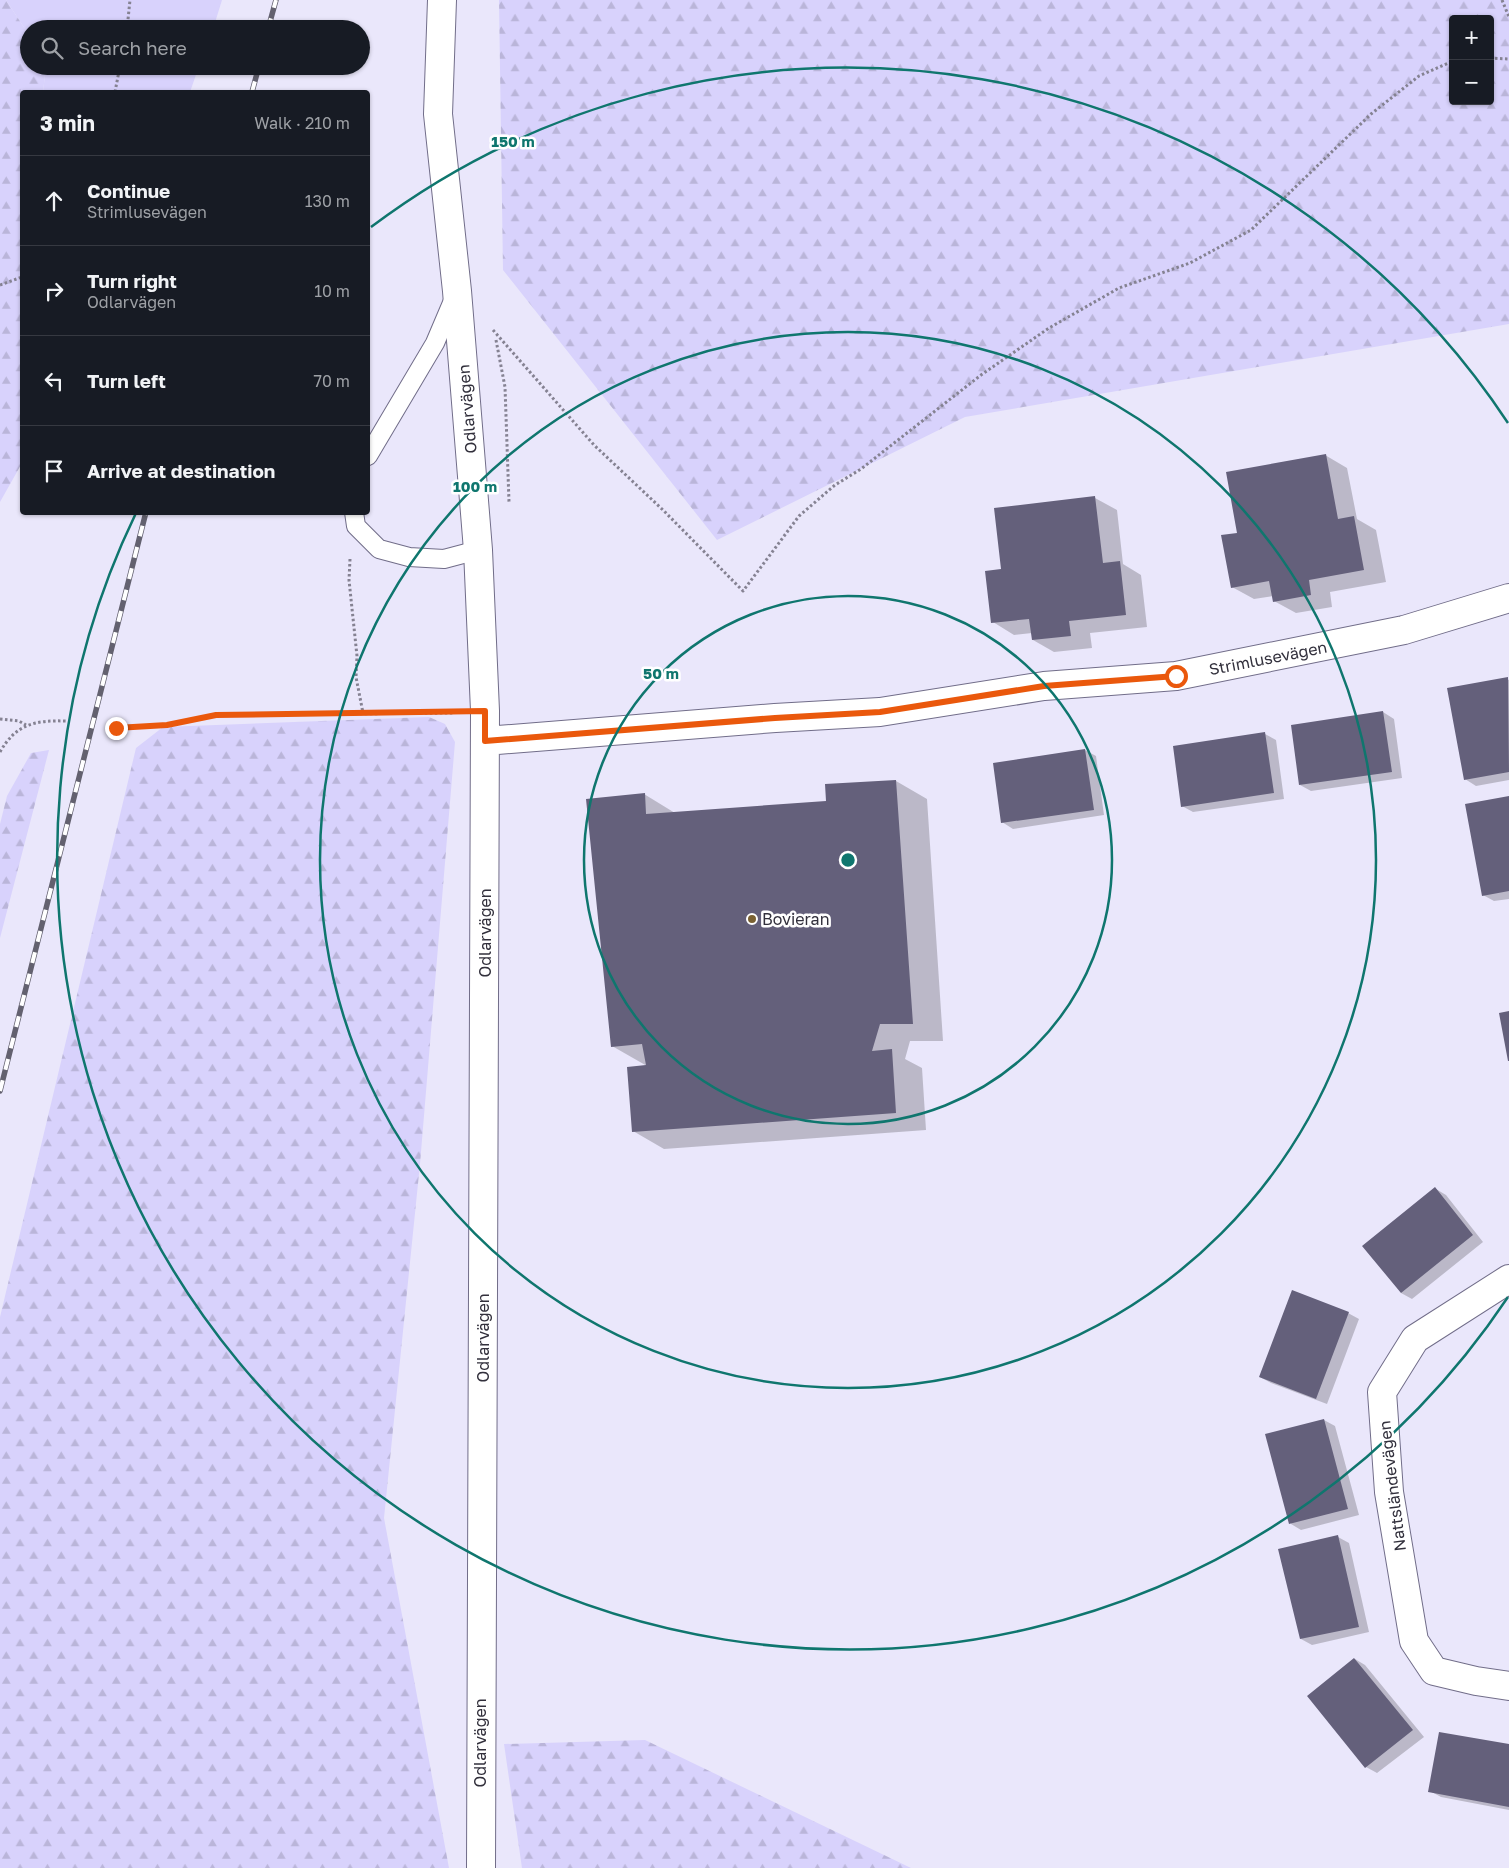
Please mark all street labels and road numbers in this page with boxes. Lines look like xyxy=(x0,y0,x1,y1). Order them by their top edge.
street label: Odlarvägen xyxy=(453,364,481,454)
street label: Strimlusevägen xyxy=(1207,637,1329,679)
street label: Odlarvägen xyxy=(475,888,495,978)
street label: Odlarvägen xyxy=(473,1293,493,1383)
street label: Nattsländevägen xyxy=(1374,1419,1410,1553)
street label: Odlarvägen xyxy=(470,1698,490,1788)

